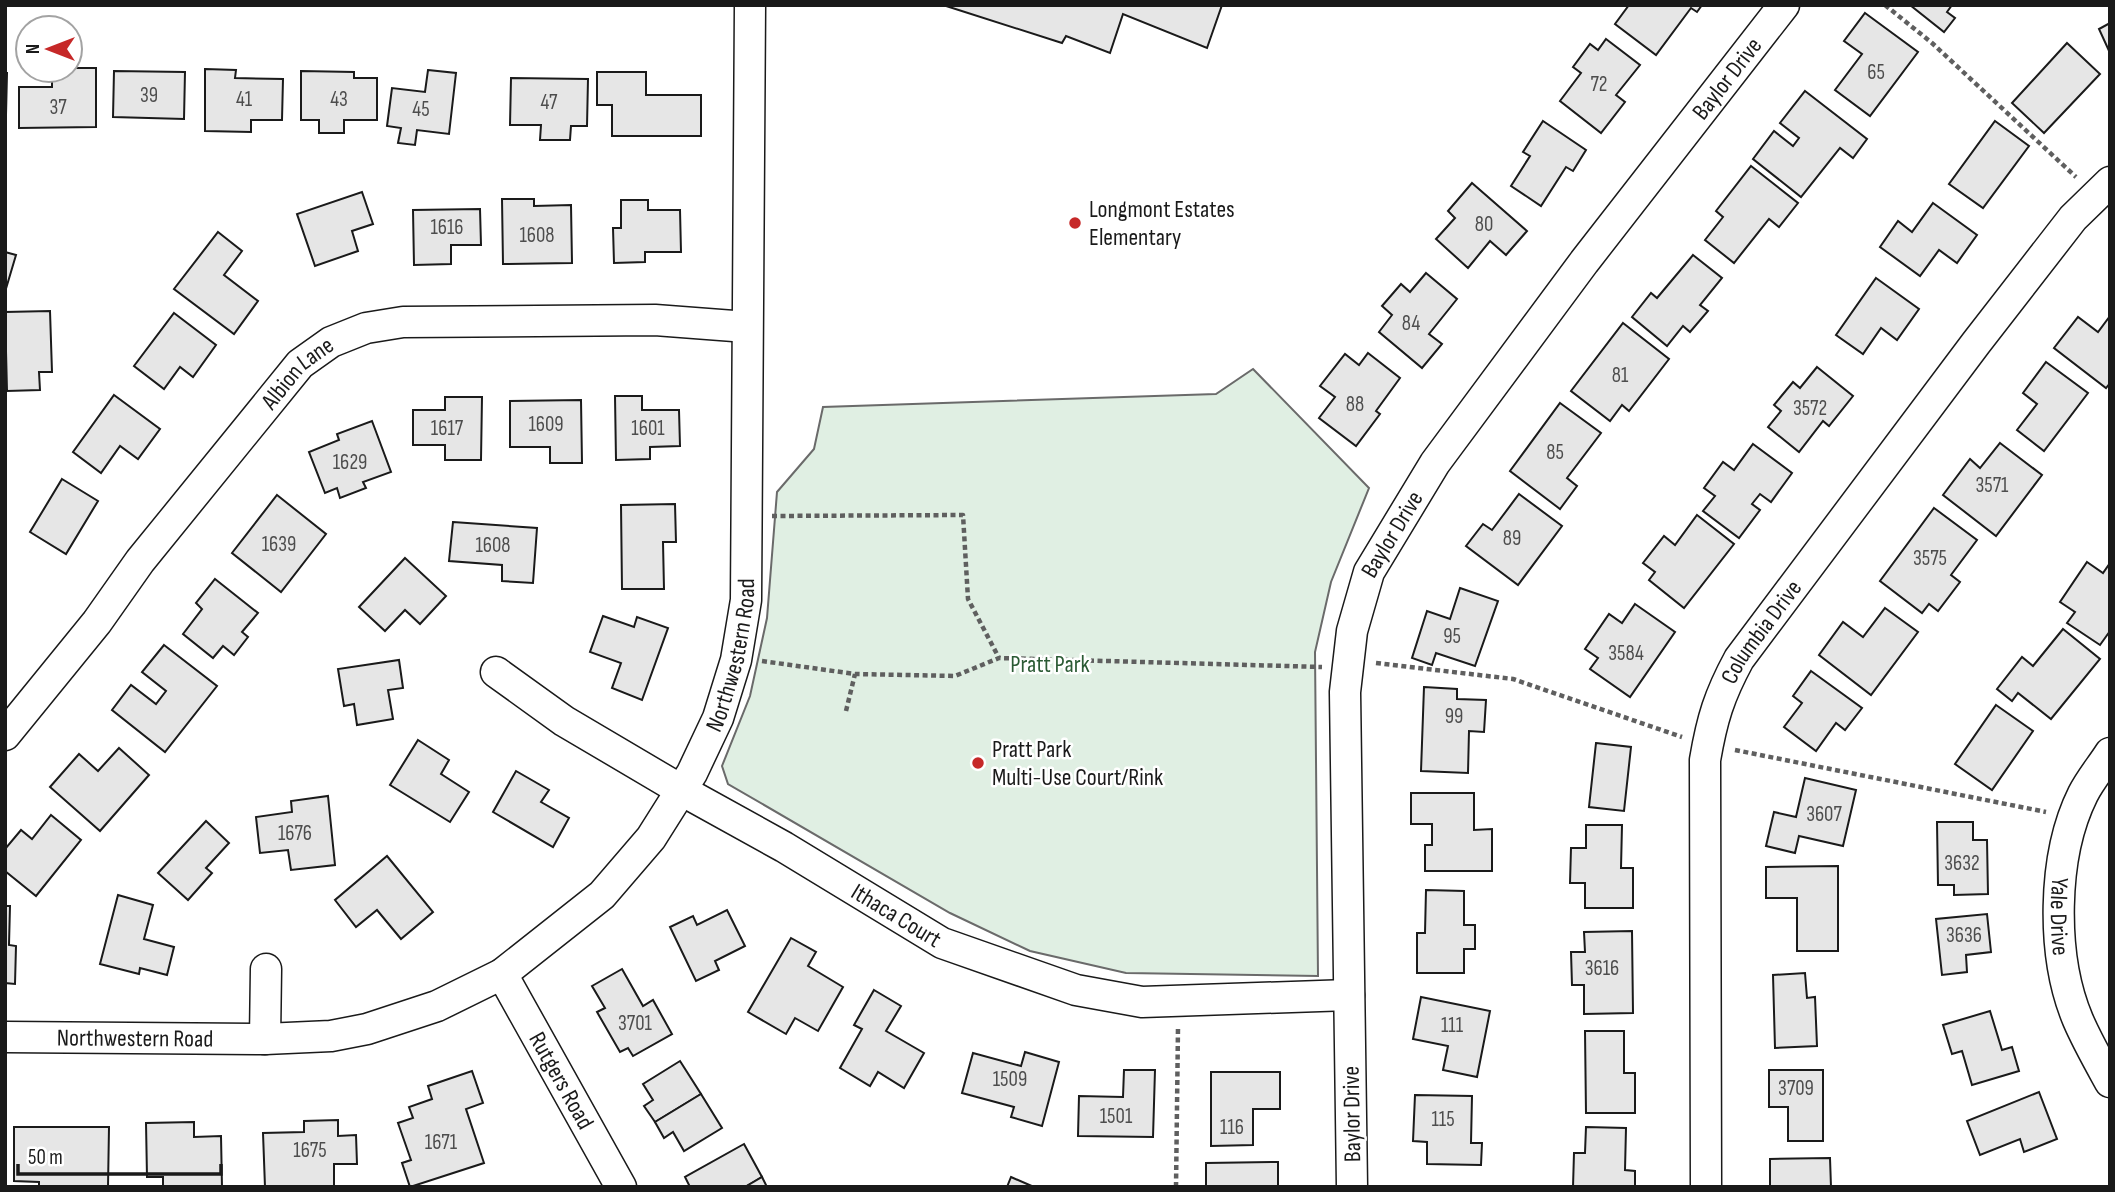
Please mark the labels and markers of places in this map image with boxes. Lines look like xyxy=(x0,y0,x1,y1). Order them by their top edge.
place label: Longmont Estates Elementary xyxy=(1089,195,1235,252)
marker: Longmont Estates Elementary xyxy=(1067,215,1083,231)
place label: Pratt Park Multi-Use Court/Rink xyxy=(992,735,1163,792)
marker: Pratt Park Multi-Use Court/Rink xyxy=(970,755,986,771)

